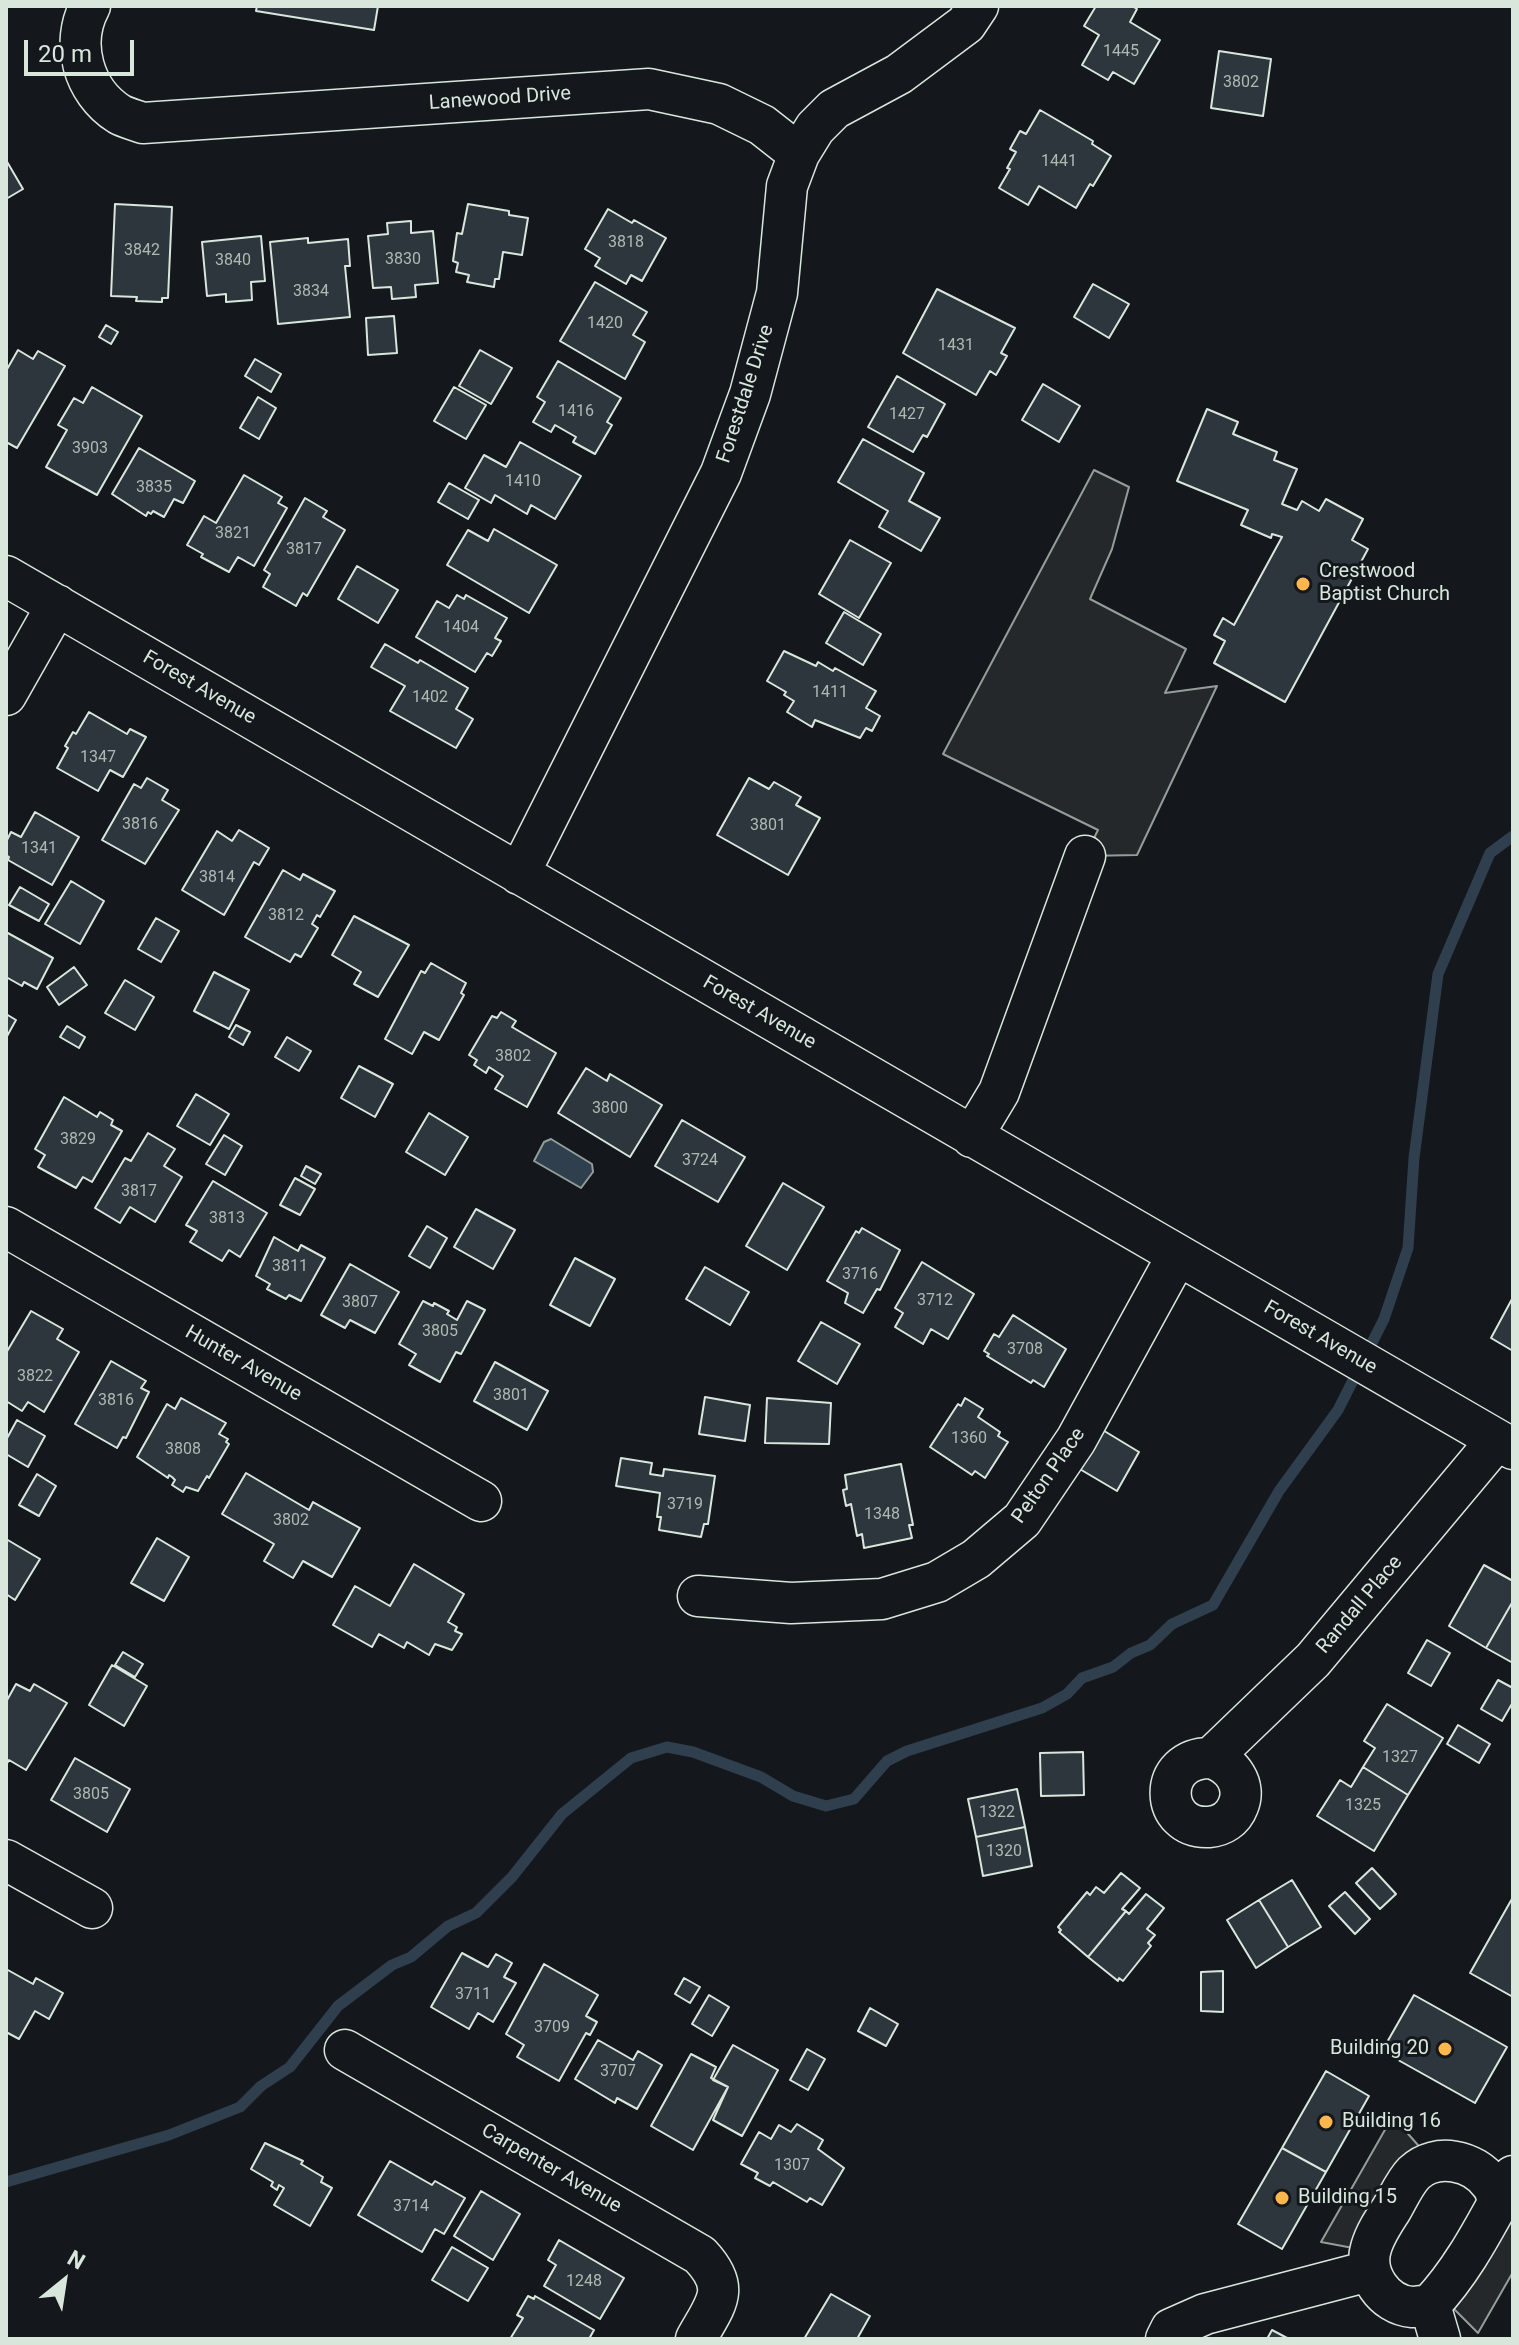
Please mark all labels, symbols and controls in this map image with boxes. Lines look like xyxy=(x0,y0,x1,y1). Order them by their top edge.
scale bar xyxy=(28,24,138,74)
text: 20 m xyxy=(38,40,92,68)
house number: 1445 xyxy=(1103,42,1139,62)
house number: 3802 xyxy=(1223,73,1259,93)
street label: Lanewood Drive xyxy=(428,82,572,116)
house number: 1441 xyxy=(1041,152,1077,172)
house number: 3818 xyxy=(608,233,644,253)
house number: 3842 xyxy=(124,241,160,261)
house number: 3830 xyxy=(385,250,421,270)
house number: 3840 xyxy=(215,251,251,271)
house number: 3834 xyxy=(293,282,329,302)
house number: 1420 xyxy=(587,314,623,334)
street label: Forestdale Drive xyxy=(712,322,780,466)
house number: 1431 xyxy=(938,336,974,356)
house number: 1416 xyxy=(558,402,594,422)
house number: 1427 xyxy=(889,405,925,425)
house number: 3903 xyxy=(72,439,108,459)
house number: 1410 xyxy=(505,472,541,492)
house number: 3835 xyxy=(136,478,172,498)
house number: 3821 xyxy=(215,524,251,544)
house number: 3817 xyxy=(286,540,322,560)
place label: Crestwood Baptist Church xyxy=(1319,560,1450,607)
marker: Crestwood Baptist Church xyxy=(1294,575,1312,593)
house number: 1404 xyxy=(443,618,479,638)
street label: Forest Avenue xyxy=(138,646,260,730)
house number: 1411 xyxy=(812,683,848,703)
house number: 1402 xyxy=(412,688,448,708)
house number: 1347 xyxy=(80,748,116,768)
house number: 3816 xyxy=(122,815,158,835)
house number: 3801 xyxy=(750,816,786,836)
house number: 1341 xyxy=(21,839,57,859)
house number: 3814 xyxy=(199,868,235,888)
house number: 3812 xyxy=(268,906,304,926)
street label: Forest Avenue xyxy=(698,971,820,1055)
house number: 3802 xyxy=(495,1047,531,1067)
house number: 3800 xyxy=(592,1099,628,1119)
house number: 3829 xyxy=(60,1130,96,1150)
house number: 3724 xyxy=(682,1151,718,1171)
house number: 3817 xyxy=(121,1182,157,1202)
house number: 3813 xyxy=(209,1209,245,1229)
house number: 3811 xyxy=(272,1257,308,1277)
house number: 3716 xyxy=(842,1265,878,1285)
house number: 3712 xyxy=(917,1291,953,1311)
house number: 3807 xyxy=(342,1293,378,1313)
street label: Forest Avenue xyxy=(1259,1296,1381,1380)
street label: Hunter Avenue xyxy=(180,1321,306,1407)
house number: 3805 xyxy=(422,1322,458,1342)
house number: 3708 xyxy=(1007,1340,1043,1360)
house number: 3822 xyxy=(17,1367,53,1387)
house number: 3801 xyxy=(493,1386,529,1406)
house number: 3816 xyxy=(98,1391,134,1411)
street label: Pelton Place xyxy=(1007,1424,1091,1528)
house number: 1360 xyxy=(951,1429,987,1449)
house number: 3808 xyxy=(165,1440,201,1460)
house number: 3719 xyxy=(667,1495,703,1515)
house number: 1348 xyxy=(864,1505,900,1525)
house number: 3802 xyxy=(273,1511,309,1531)
street label: Randall Place xyxy=(1312,1551,1408,1659)
house number: 1327 xyxy=(1382,1748,1418,1768)
house number: 3805 xyxy=(73,1785,109,1805)
house number: 1325 xyxy=(1345,1796,1381,1816)
house number: 1322 xyxy=(979,1803,1015,1823)
house number: 1320 xyxy=(986,1842,1022,1862)
house number: 3711 xyxy=(455,1985,491,2005)
house number: 3709 xyxy=(534,2018,570,2038)
place label: Building 20 xyxy=(1330,2037,1429,2061)
marker: Building 20 xyxy=(1436,2040,1454,2058)
house number: 3707 xyxy=(600,2062,636,2082)
place label: Building 16 xyxy=(1342,2110,1441,2134)
marker: Building 16 xyxy=(1317,2113,1335,2131)
street label: Carpenter Avenue xyxy=(477,2119,625,2219)
house number: 1307 xyxy=(774,2156,810,2176)
place label: Building 15 xyxy=(1298,2186,1397,2210)
marker: Building 15 xyxy=(1273,2189,1291,2207)
house number: 3714 xyxy=(393,2197,429,2217)
north arrow xyxy=(24,2241,104,2321)
text: N xyxy=(63,2245,89,2274)
house number: 1248 xyxy=(566,2272,602,2292)

